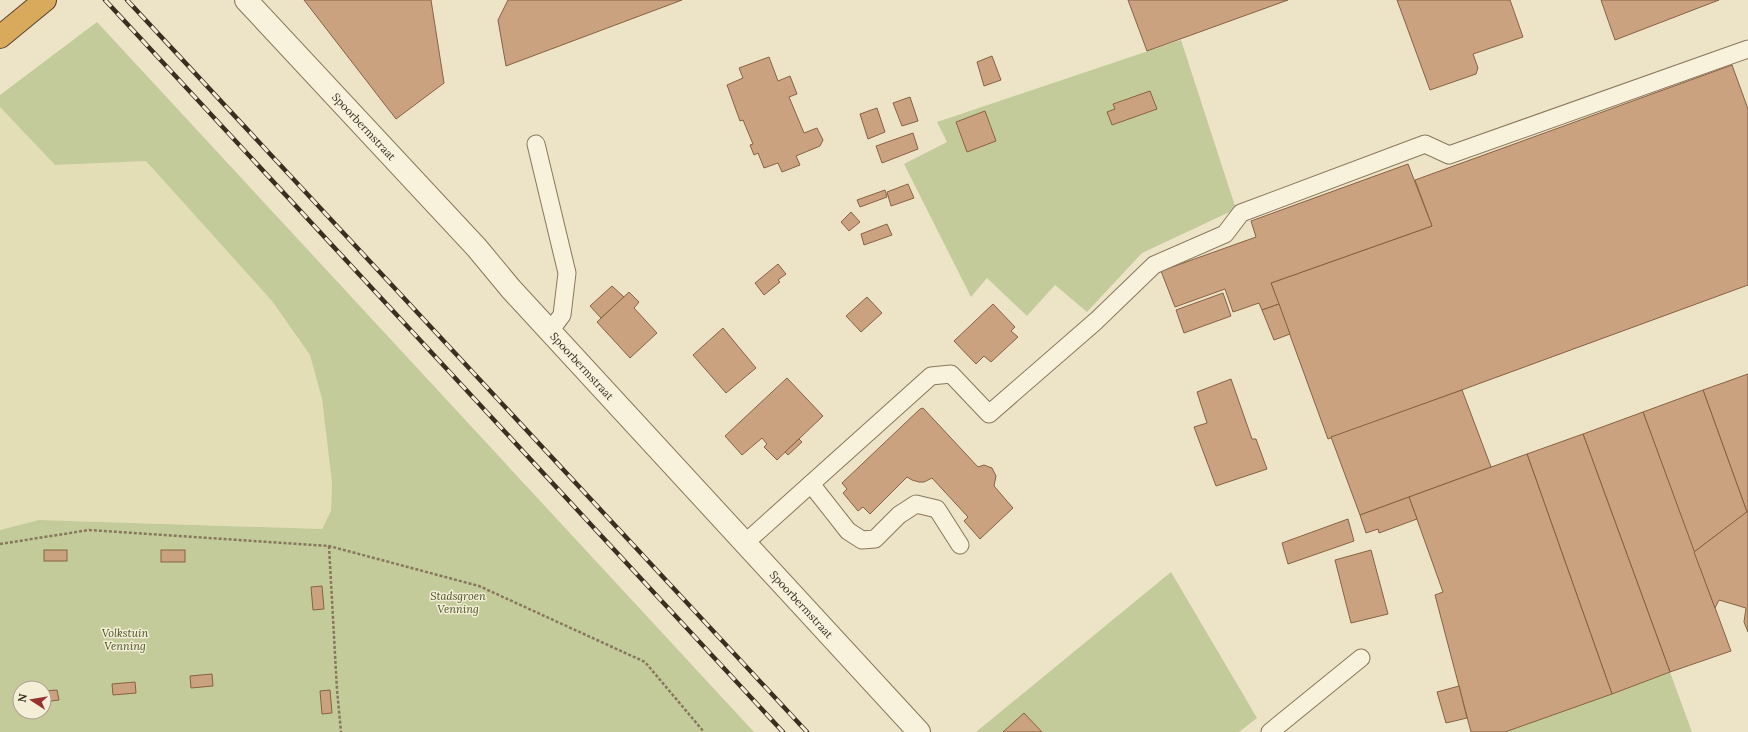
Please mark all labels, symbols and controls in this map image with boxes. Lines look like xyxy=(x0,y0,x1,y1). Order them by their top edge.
street label: Spoorbermstraat xyxy=(329,90,399,164)
street label: Spoorbermstraat xyxy=(547,329,617,403)
street label: Spoorbermstraat xyxy=(767,568,837,642)
park label: Stadsgroen Venning xyxy=(430,589,486,616)
park label: Volkstuin Venning xyxy=(102,626,149,653)
north arrow xyxy=(12,680,52,720)
text: N xyxy=(14,692,30,704)

